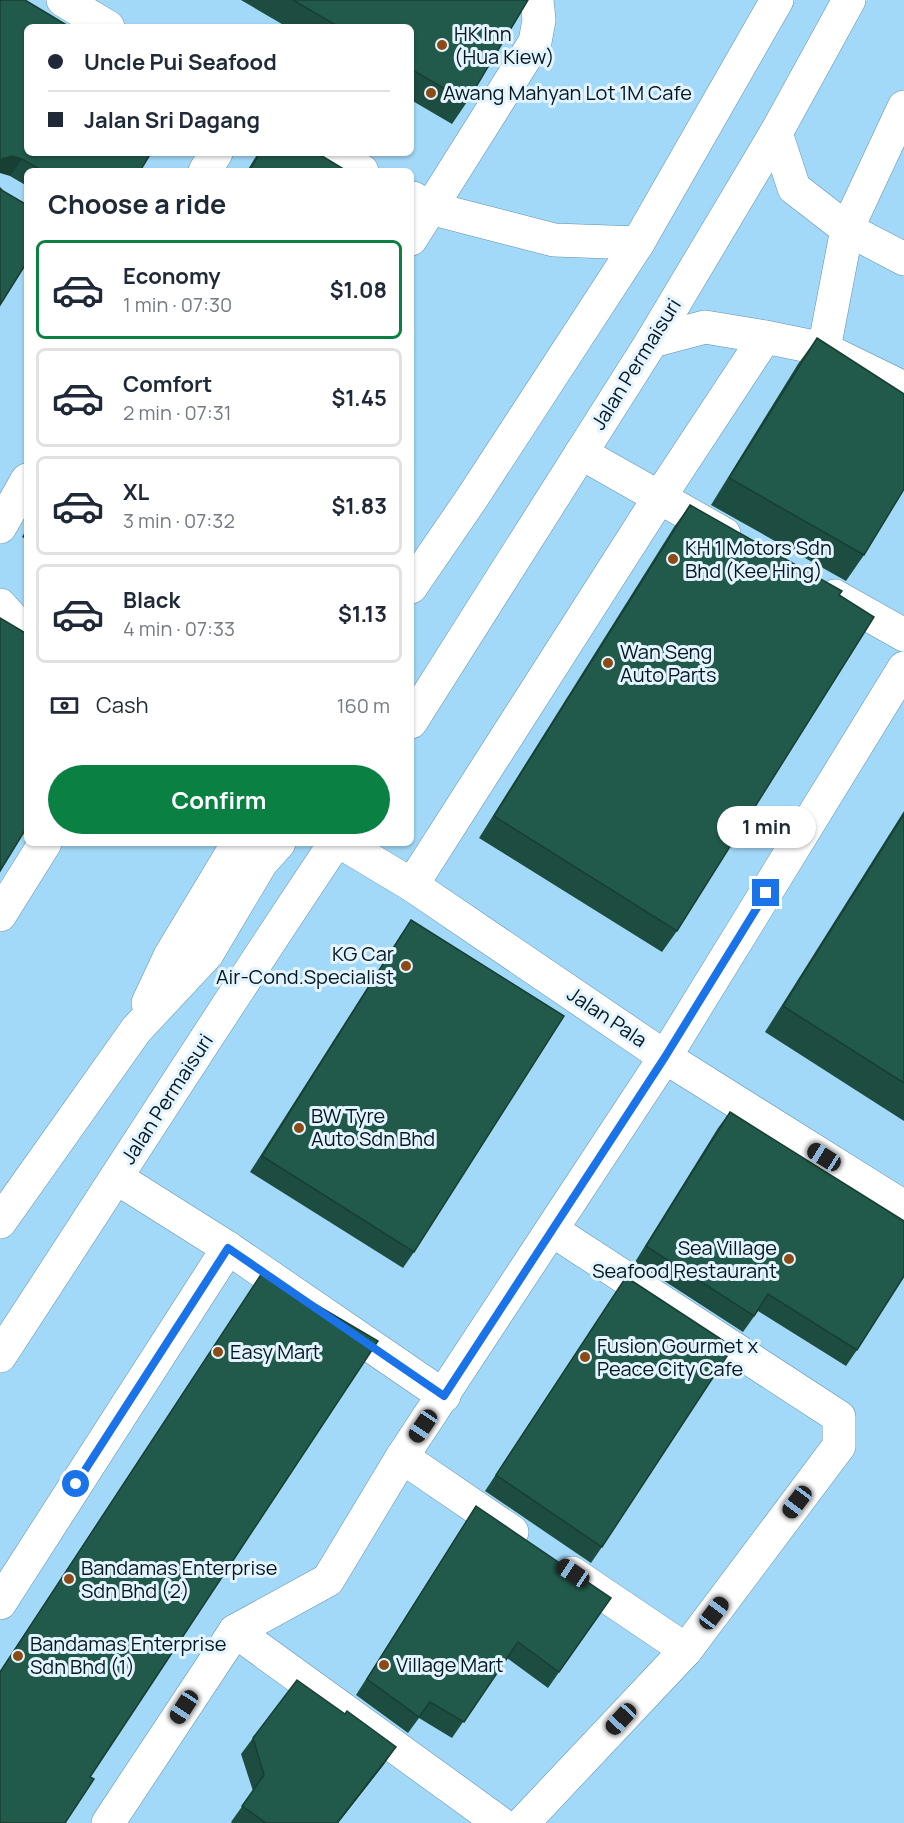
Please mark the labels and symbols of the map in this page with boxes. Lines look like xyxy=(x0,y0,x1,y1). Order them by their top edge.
place label: HK Inn (Hua Kiew) xyxy=(454,20,555,70)
marker: HK Inn (Hua Kiew) xyxy=(435,38,449,52)
place label: Awang Mahyan Lot 1M Cafe xyxy=(443,79,692,106)
marker: Awang Mahyan Lot 1M Cafe xyxy=(424,86,438,100)
street label: Jalan Permaisuri xyxy=(584,293,687,434)
place label: KH 1 Motors Sdn Bhd (Kee Hing) xyxy=(685,534,832,584)
marker: KH 1 Motors Sdn Bhd (Kee Hing) xyxy=(666,552,680,566)
place label: Wan Seng Auto Parts xyxy=(620,638,716,688)
marker: Wan Seng Auto Parts xyxy=(601,656,615,670)
callout: 1 min xyxy=(716,806,816,848)
route end xyxy=(752,879,779,906)
place label: KG Car Air-Cond.Specialist xyxy=(216,940,394,990)
marker: KG Car Air-Cond.Specialist xyxy=(399,959,413,973)
street label: Jalan Pala xyxy=(562,980,652,1053)
street label: Jalan Permaisuri xyxy=(114,1028,219,1169)
place label: BW Tyre Auto Sdn Bhd xyxy=(311,1102,435,1152)
marker: BW Tyre Auto Sdn Bhd xyxy=(292,1121,306,1135)
car xyxy=(804,1140,844,1174)
place label: Sea Village Seafood Restaurant xyxy=(592,1234,777,1284)
marker: Sea Village Seafood Restaurant xyxy=(782,1252,796,1266)
place label: Fusion Gourmet x Peace City Cafe xyxy=(597,1332,758,1382)
place label: Easy Mart xyxy=(230,1338,320,1365)
marker: Easy Mart xyxy=(211,1345,225,1359)
marker: Fusion Gourmet x Peace City Cafe xyxy=(578,1350,592,1364)
car xyxy=(405,1406,441,1446)
route start xyxy=(62,1470,89,1497)
car xyxy=(779,1482,815,1522)
place label: Bandamas Enterprise Sdn Bhd (2) xyxy=(81,1554,277,1604)
car xyxy=(553,1555,593,1591)
marker: Bandamas Enterprise Sdn Bhd (2) xyxy=(62,1572,76,1586)
car xyxy=(696,1593,732,1633)
place label: Bandamas Enterprise Sdn Bhd (1) xyxy=(30,1630,226,1680)
marker: Bandamas Enterprise Sdn Bhd (1) xyxy=(11,1649,25,1663)
place label: Village Mart xyxy=(396,1651,503,1678)
marker: Village Mart xyxy=(377,1658,391,1672)
car xyxy=(167,1687,201,1727)
car xyxy=(602,1700,640,1738)

